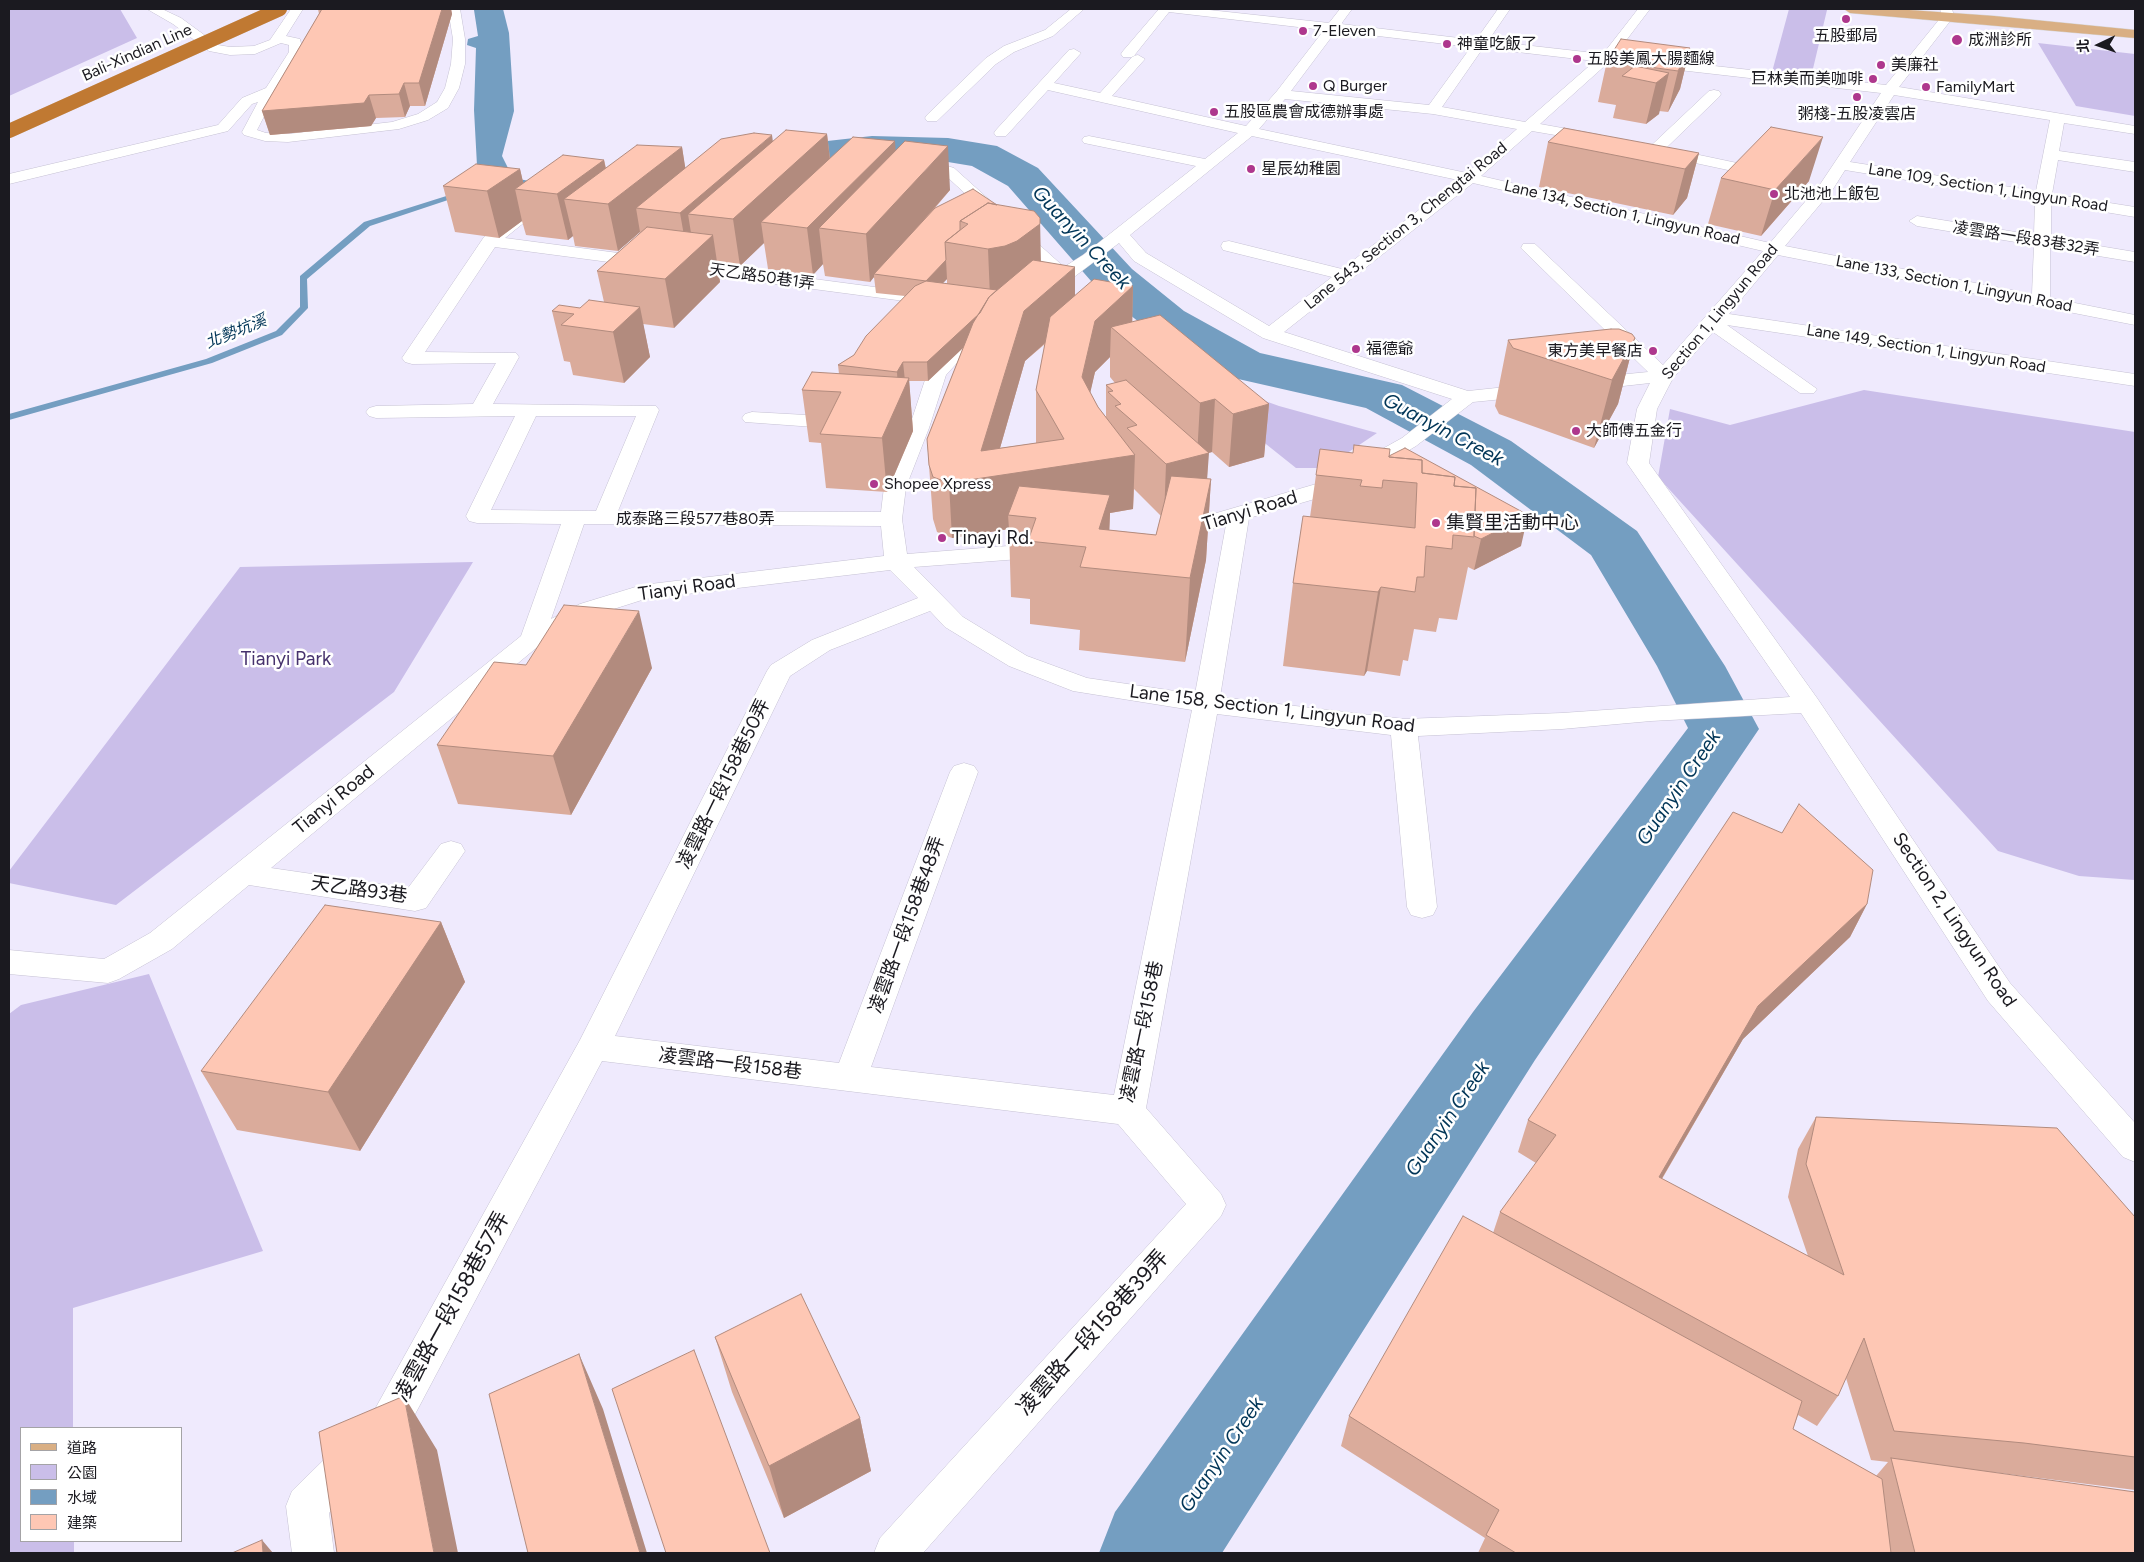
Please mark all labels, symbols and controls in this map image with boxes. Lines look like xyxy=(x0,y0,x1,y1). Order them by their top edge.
marker: 五股郵局 xyxy=(1840,13,1852,25)
street label: Bali-Xindian Line xyxy=(79,20,195,86)
north arrow xyxy=(2074,20,2124,70)
place label: 7-Eleven xyxy=(1313,21,1376,41)
marker: 7-Eleven xyxy=(1297,25,1309,37)
place label: 五股郵局 xyxy=(1814,26,1878,46)
place label: 成洲診所 xyxy=(1968,30,2032,50)
marker: 成洲診所 xyxy=(1950,33,1964,47)
place label: 神童吃飯了 xyxy=(1457,34,1537,54)
marker: 神童吃飯了 xyxy=(1441,38,1453,50)
text: 北 xyxy=(2075,38,2092,53)
place label: 五股美鳳大腸麵線 xyxy=(1587,49,1715,69)
marker: 五股美鳳大腸麵線 xyxy=(1571,53,1583,65)
place label: 美廉社 xyxy=(1891,55,1939,75)
marker: 美廉社 xyxy=(1875,59,1887,71)
place label: 巨林美而美咖啡 xyxy=(1751,69,1863,89)
marker: 巨林美而美咖啡 xyxy=(1867,73,1879,85)
place label: Q Burger xyxy=(1323,76,1387,96)
place label: FamilyMart xyxy=(1936,77,2015,97)
marker: Q Burger xyxy=(1307,80,1319,92)
marker: FamilyMart xyxy=(1920,81,1932,93)
marker: 粥棧-五股凌雲店 xyxy=(1851,91,1863,103)
place label: 五股區農會成德辦事處 xyxy=(1224,102,1384,122)
place label: 粥棧-五股凌雲店 xyxy=(1798,104,1916,124)
marker: 五股區農會成德辦事處 xyxy=(1208,106,1220,118)
street label: Lane 543, Section 3, Chengtai Road xyxy=(1301,138,1511,314)
place label: 星辰幼稚園 xyxy=(1261,159,1341,179)
street label: Lane 109, Section 1, Lingyun Road xyxy=(1867,160,2109,216)
marker: 星辰幼稚園 xyxy=(1245,163,1257,175)
street label: Lane 134, Section 1, Lingyun Road xyxy=(1502,176,1742,250)
water label: Guanyin Creek xyxy=(1027,181,1135,295)
place label: 北池池上飯包 xyxy=(1784,184,1880,204)
marker: 北池池上飯包 xyxy=(1768,188,1780,200)
street label: 凌雲路一段83巷32弄 xyxy=(1951,218,2101,260)
street label: Section 1, Lingyun Road xyxy=(1658,240,1782,384)
street label: Lane 133, Section 1, Lingyun Road xyxy=(1834,252,2074,316)
street label: 天乙路50巷1弄 xyxy=(708,260,816,294)
water label: 北勢坑溪 xyxy=(203,311,269,353)
street label: Lane 149, Section 1, Lingyun Road xyxy=(1805,321,2047,377)
place label: 福德爺 xyxy=(1366,339,1414,359)
place label: 東方美早餐店 xyxy=(1547,341,1643,361)
marker: 福德爺 xyxy=(1350,343,1362,355)
marker: 東方美早餐店 xyxy=(1647,345,1659,357)
water label: Guanyin Creek xyxy=(1379,388,1507,472)
place label: 大師傅五金行 xyxy=(1586,421,1682,441)
marker: 大師傅五金行 xyxy=(1570,425,1582,437)
place label: Shopee Xpress xyxy=(884,474,991,494)
marker: Shopee Xpress xyxy=(868,478,880,490)
street label: Tianyi Road xyxy=(1200,486,1300,536)
street label: 成泰路三段577巷80弄 xyxy=(616,509,774,529)
place label: 集賢里活動中心 xyxy=(1446,512,1579,534)
marker: 集賢里活動中心 xyxy=(1430,517,1442,529)
place label: Tinayi Rd. xyxy=(952,527,1033,549)
marker: Tinayi Rd. xyxy=(936,532,948,544)
street label: Tianyi Road xyxy=(637,570,737,606)
park label: Tianyi Park xyxy=(241,648,331,670)
street label: Lane 158, Section 1, Lingyun Road xyxy=(1128,680,1416,738)
street label: 凌雲路一段158巷50弄 xyxy=(673,695,775,873)
water label: Guanyin Creek xyxy=(1632,726,1726,850)
street label: Tianyi Road xyxy=(289,760,379,840)
street label: Section 2, Lingyun Road xyxy=(1887,828,2021,1012)
street label: 凌雲路一段158巷48弄 xyxy=(864,833,950,1017)
street label: 天乙路93巷 xyxy=(309,872,409,908)
street label: 凌雲路一段158巷 xyxy=(1116,959,1168,1105)
street label: 凌雲路一段158巷 xyxy=(657,1044,803,1084)
water label: Guanyin Creek xyxy=(1401,1057,1495,1181)
street label: 凌雲路一段158巷57弄 xyxy=(389,1207,515,1407)
street label: 凌雲路一段158巷39弄 xyxy=(1012,1245,1174,1421)
water label: Guanyin Creek xyxy=(1175,1393,1269,1517)
legend xyxy=(20,1427,182,1542)
text: 道路 xyxy=(67,1439,97,1457)
text: 公園 xyxy=(67,1464,97,1482)
text: 水域 xyxy=(67,1489,97,1507)
text: 建築 xyxy=(67,1514,97,1532)

